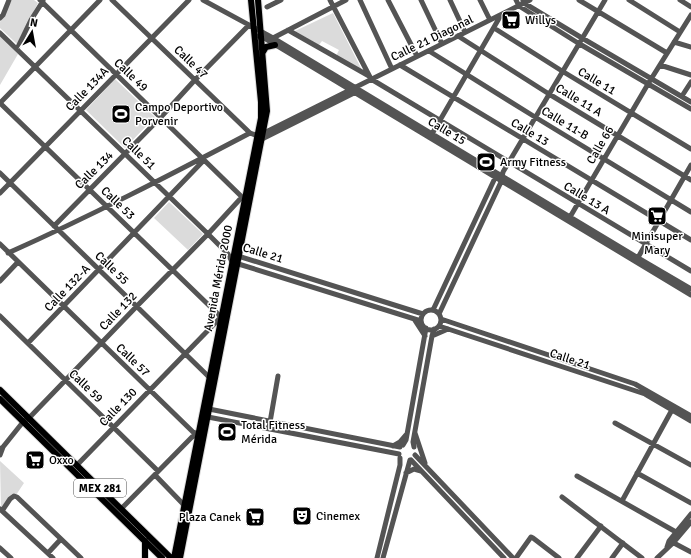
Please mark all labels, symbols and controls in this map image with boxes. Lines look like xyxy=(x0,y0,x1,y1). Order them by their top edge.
supermarket icon: Willys xyxy=(500,9,522,31)
north arrow xyxy=(12,12,52,52)
street label: Calle 21 Diagonal xyxy=(388,12,476,65)
place label: Willys xyxy=(525,13,556,28)
text: N xyxy=(29,16,39,30)
street label: Calle 47 xyxy=(170,42,211,82)
street label: Calle 49 xyxy=(110,55,151,95)
street label: Calle 134A xyxy=(63,64,112,115)
street label: Calle 11 xyxy=(575,64,618,99)
street label: Calle 11 A xyxy=(553,81,605,120)
place label: Campo Deportivo Porvenir xyxy=(135,100,223,129)
sports icon: Campo Deportivo Porvenir xyxy=(110,103,132,125)
street label: Calle 11-B xyxy=(538,103,591,143)
street label: Calle 15 xyxy=(425,114,468,149)
street label: Calle 13 xyxy=(508,115,551,150)
street label: Calle 66 xyxy=(584,123,617,167)
street label: Calle 51 xyxy=(118,133,159,173)
street label: Calle 134 xyxy=(72,148,117,193)
sports icon: Army Fitness xyxy=(475,151,497,173)
place label: Army Fitness xyxy=(500,155,566,170)
street label: Calle 13 A xyxy=(561,179,613,218)
street label: Calle 53 xyxy=(97,183,138,223)
supermarket icon: Minisuper Mary xyxy=(646,205,668,227)
street label: Avenida Mérida 2000 xyxy=(201,224,236,332)
place label: Minisuper Mary xyxy=(631,229,683,258)
street label: Calle 21 xyxy=(241,240,285,267)
street label: Calle 55 xyxy=(91,248,132,288)
street label: Calle 132-A xyxy=(41,261,94,315)
street label: Calle 132 xyxy=(96,289,140,334)
street label: Calle 57 xyxy=(112,340,153,380)
street label: Calle 21 xyxy=(548,346,592,373)
street label: Calle 59 xyxy=(65,366,106,406)
street label: Calle 130 xyxy=(96,385,140,430)
place label: Total Fitness Mérida xyxy=(241,418,305,447)
sports icon: Total Fitness Mérida xyxy=(216,421,238,443)
supermarket icon: Oxxo xyxy=(24,449,46,471)
place label: Oxxo xyxy=(49,453,74,468)
road number: MEX 281 xyxy=(74,479,126,497)
theatre icon: Cinemex xyxy=(291,505,313,527)
supermarket icon: Plaza Canek xyxy=(244,506,266,528)
place label: Cinemex xyxy=(316,509,361,524)
place label: Plaza Canek xyxy=(179,510,241,525)

